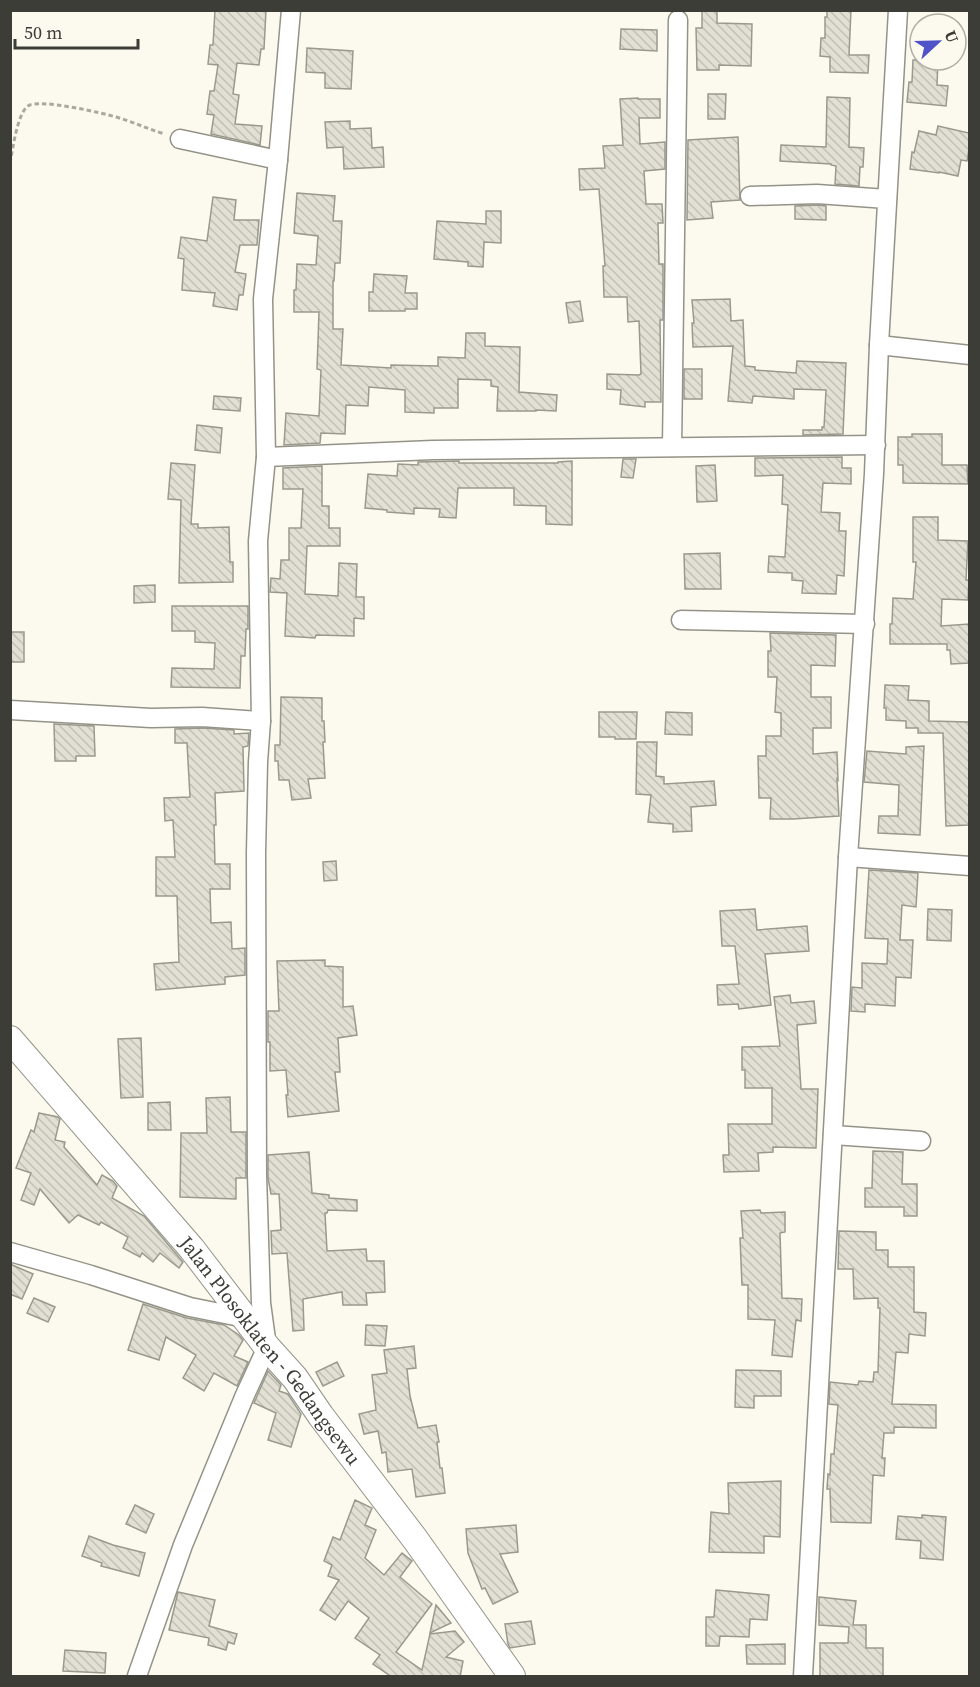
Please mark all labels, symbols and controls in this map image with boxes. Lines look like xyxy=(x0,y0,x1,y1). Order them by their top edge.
scale bar xyxy=(15,12,138,50)
north arrow xyxy=(908,12,968,72)
text: 50 m xyxy=(24,20,62,45)
text: U xyxy=(940,27,964,46)
street label: Jalan Plosoklaten - Gedangsewu xyxy=(172,1229,367,1471)

